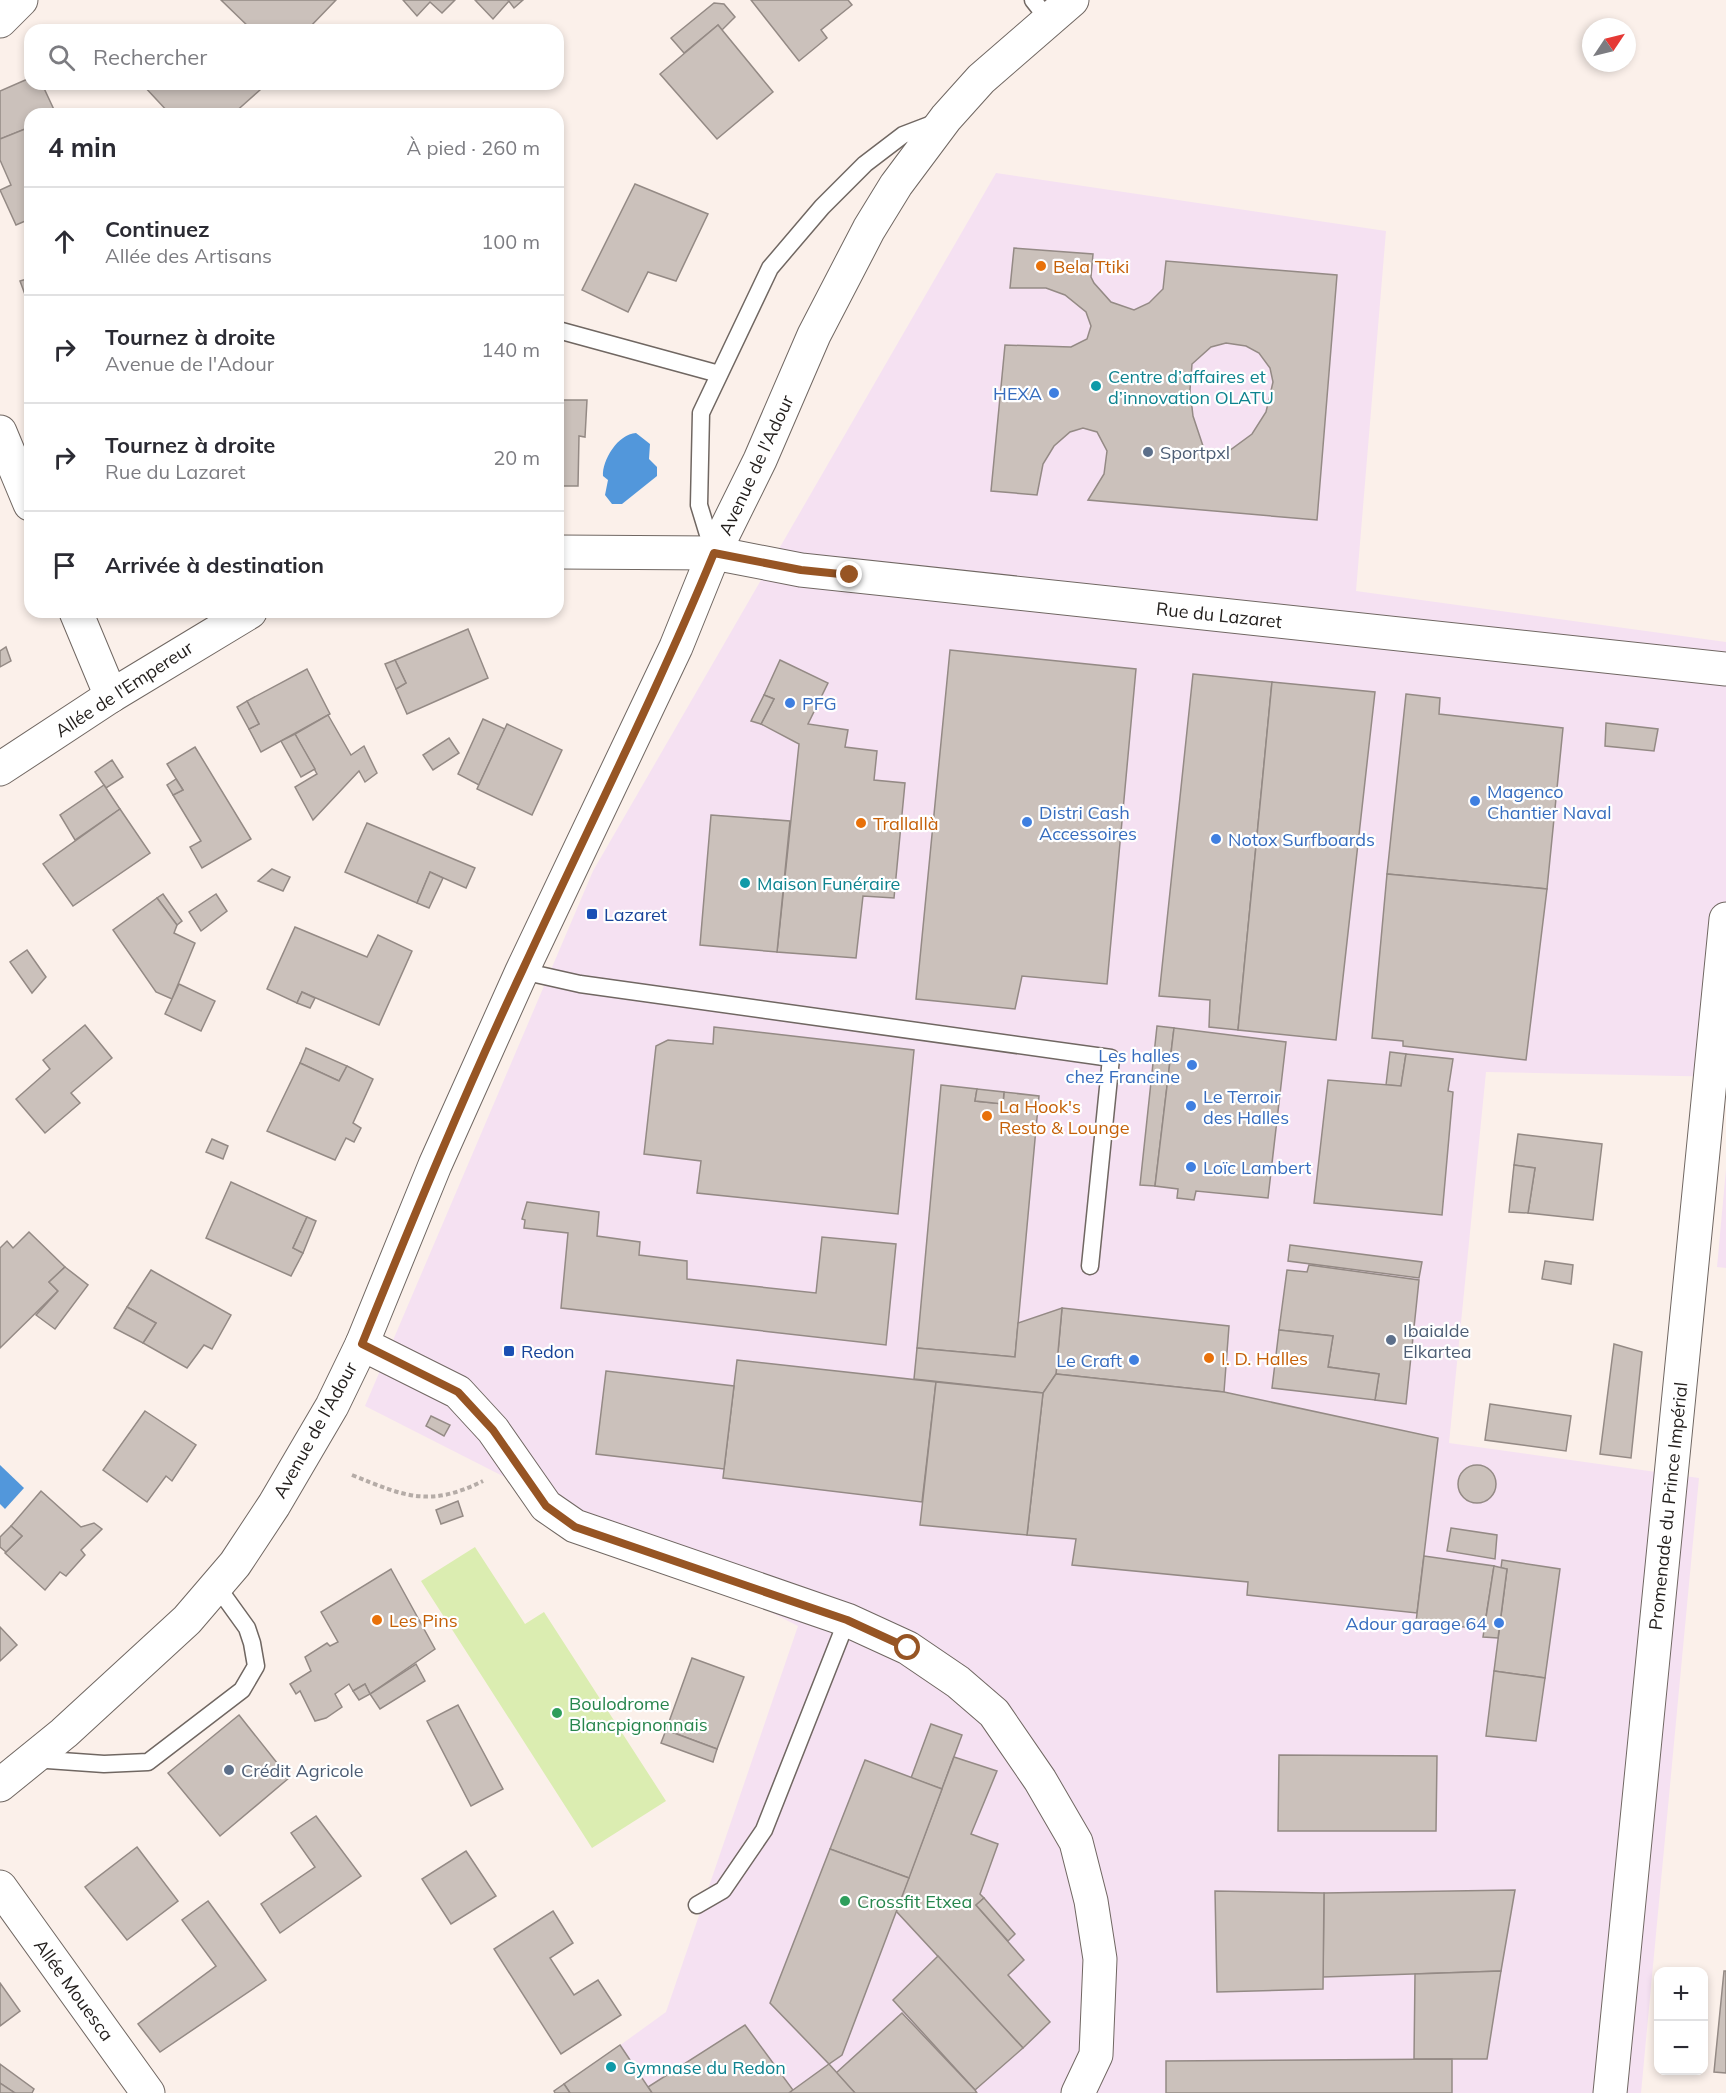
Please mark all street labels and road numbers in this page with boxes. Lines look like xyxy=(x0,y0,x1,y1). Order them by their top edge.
street label: Avenue de l'Adour xyxy=(713,391,799,539)
street label: Rue du Lazaret xyxy=(1155,597,1283,633)
street label: Allée de l'Empereur xyxy=(51,636,198,742)
street label: Avenue de l'Adour xyxy=(268,1358,362,1502)
street label: Promenade du Prince Impérial xyxy=(1644,1381,1692,1631)
street label: Allée Mouesca xyxy=(29,1934,119,2046)

